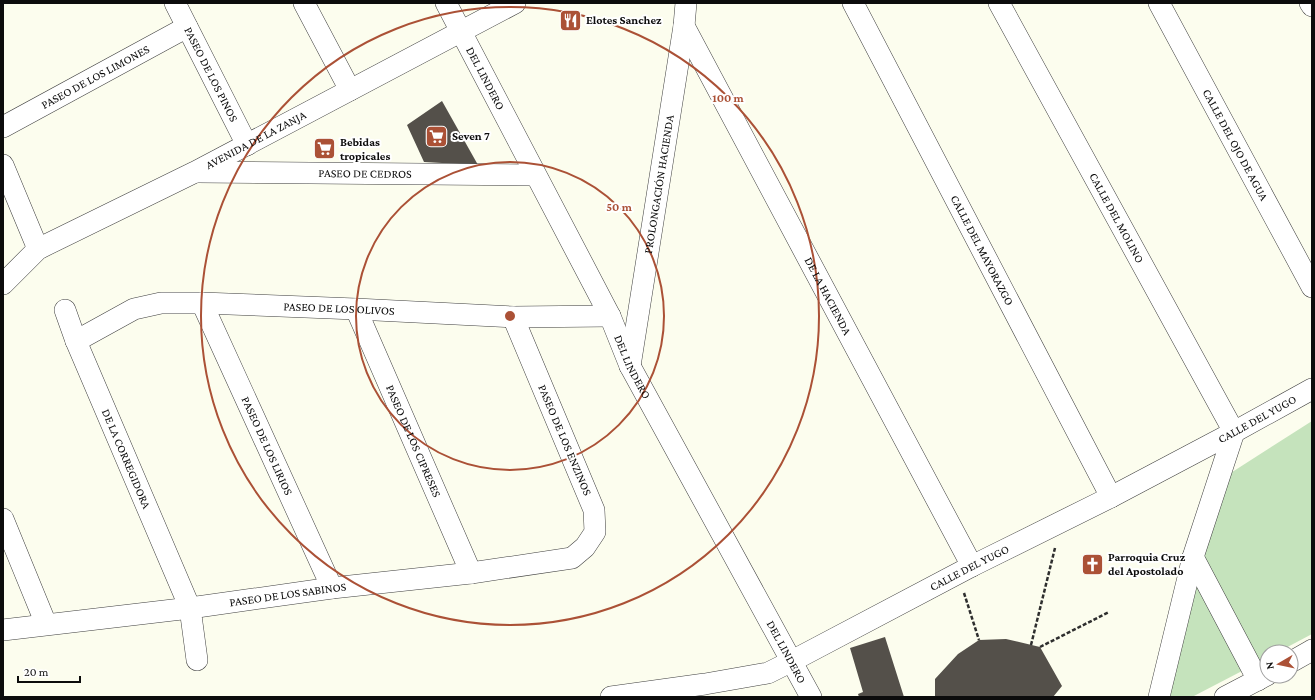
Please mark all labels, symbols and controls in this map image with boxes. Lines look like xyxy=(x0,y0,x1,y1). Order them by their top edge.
restaurant icon: Elotes Sanchez xyxy=(558,7,584,33)
place label: Elotes Sanchez xyxy=(586,13,662,27)
street label: PASEO DE LOS PINOS xyxy=(181,25,241,125)
street label: PASEO DE LOS LIMONES xyxy=(39,42,152,112)
street label: DEL LINDERO xyxy=(463,44,508,112)
street label: CALLE DEL OJO DE AGUA xyxy=(1200,86,1271,203)
text: 100 m xyxy=(712,91,745,105)
street label: AVENIDA DE LA ZANJA xyxy=(203,108,309,172)
street label: PROLONGACIÓN HACIENDA xyxy=(641,114,677,255)
supermarket icon: Seven 7 xyxy=(424,123,450,149)
place label: Seven 7 xyxy=(452,129,490,143)
place label: Bebidas tropicales xyxy=(340,135,390,163)
supermarket icon: Bebidas tropicales xyxy=(311,136,337,162)
street label: PASEO DE CEDROS xyxy=(318,166,412,181)
street label: CALLE DEL MOLINO xyxy=(1086,170,1147,265)
street label: CALLE DEL MAYORAZGO xyxy=(948,193,1017,308)
text: 50 m xyxy=(606,200,633,214)
street label: DE LA HACIENDA xyxy=(801,255,855,338)
street label: PASEO DE LOS OLIVOS xyxy=(283,299,395,318)
centre of rings xyxy=(503,309,517,323)
street label: DEL LINDERO xyxy=(611,333,654,401)
street label: PASEO DE LOS ENZINOS xyxy=(535,382,595,498)
street label: PASEO DE LOS CIPRESES xyxy=(383,383,444,500)
street label: CALLE DEL YUGO xyxy=(1216,392,1299,446)
street label: PASEO DE LOS LIRIOS xyxy=(239,394,296,498)
street label: DE LA CORREGIDORA xyxy=(99,407,154,511)
street label: CALLE DEL YUGO xyxy=(927,542,1011,594)
place label: Parroquia Cruz del Apostolado xyxy=(1108,550,1186,578)
church icon: Parroquia Cruz del Apostolado xyxy=(1080,551,1106,577)
street label: PASEO DE LOS SABINOS xyxy=(229,579,347,609)
street label: DEL LINDERO xyxy=(764,618,809,686)
north arrow xyxy=(1259,644,1299,684)
scale bar xyxy=(18,658,80,684)
text: N xyxy=(1263,660,1276,670)
text: 20 m xyxy=(24,665,49,679)

